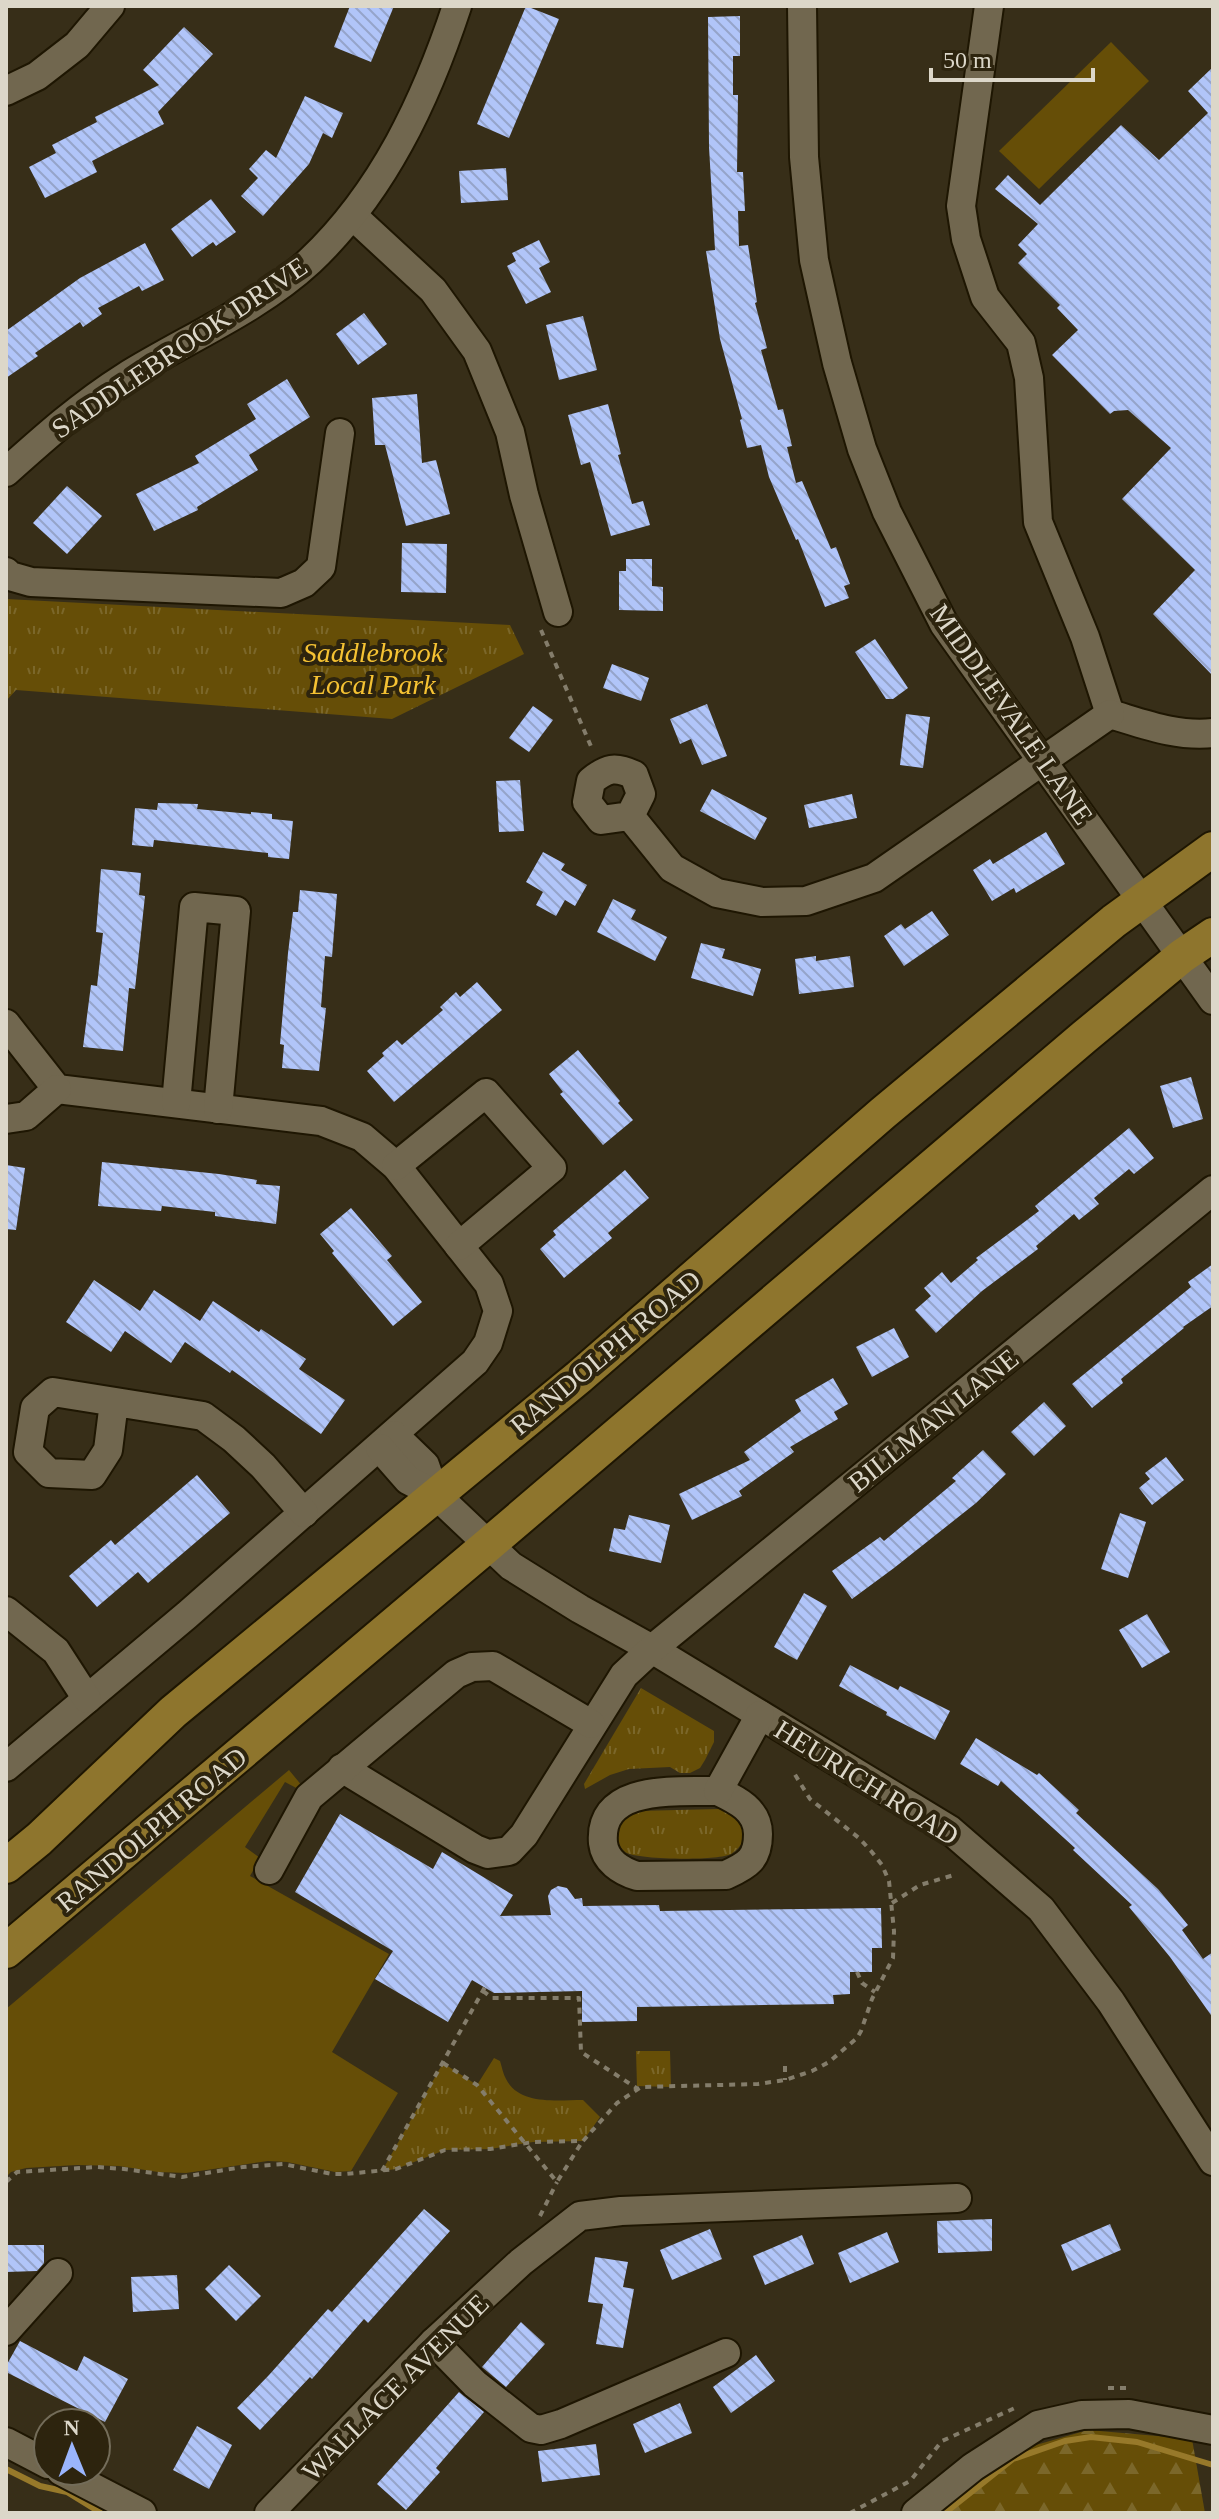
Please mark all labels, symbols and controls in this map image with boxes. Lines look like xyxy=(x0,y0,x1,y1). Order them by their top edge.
scale bar xyxy=(931,32,1093,82)
text: 50 m xyxy=(943,47,992,73)
street label: SADDLEBROOK DRIVE xyxy=(46,250,313,444)
street label: MIDDLEVALE LANE xyxy=(924,598,1099,830)
park label: Saddlebrook Local Park xyxy=(303,637,444,700)
street label: RANDOLPH ROAD xyxy=(504,1264,707,1441)
street label: BILLMAN LANE xyxy=(842,1343,1024,1498)
street label: HEURICH ROAD xyxy=(769,1713,964,1851)
street label: RANDOLPH ROAD xyxy=(50,1741,253,1918)
street label: WALLACE AVENUE xyxy=(296,2288,495,2487)
north arrow xyxy=(32,2407,112,2487)
text: N xyxy=(63,2415,80,2440)

